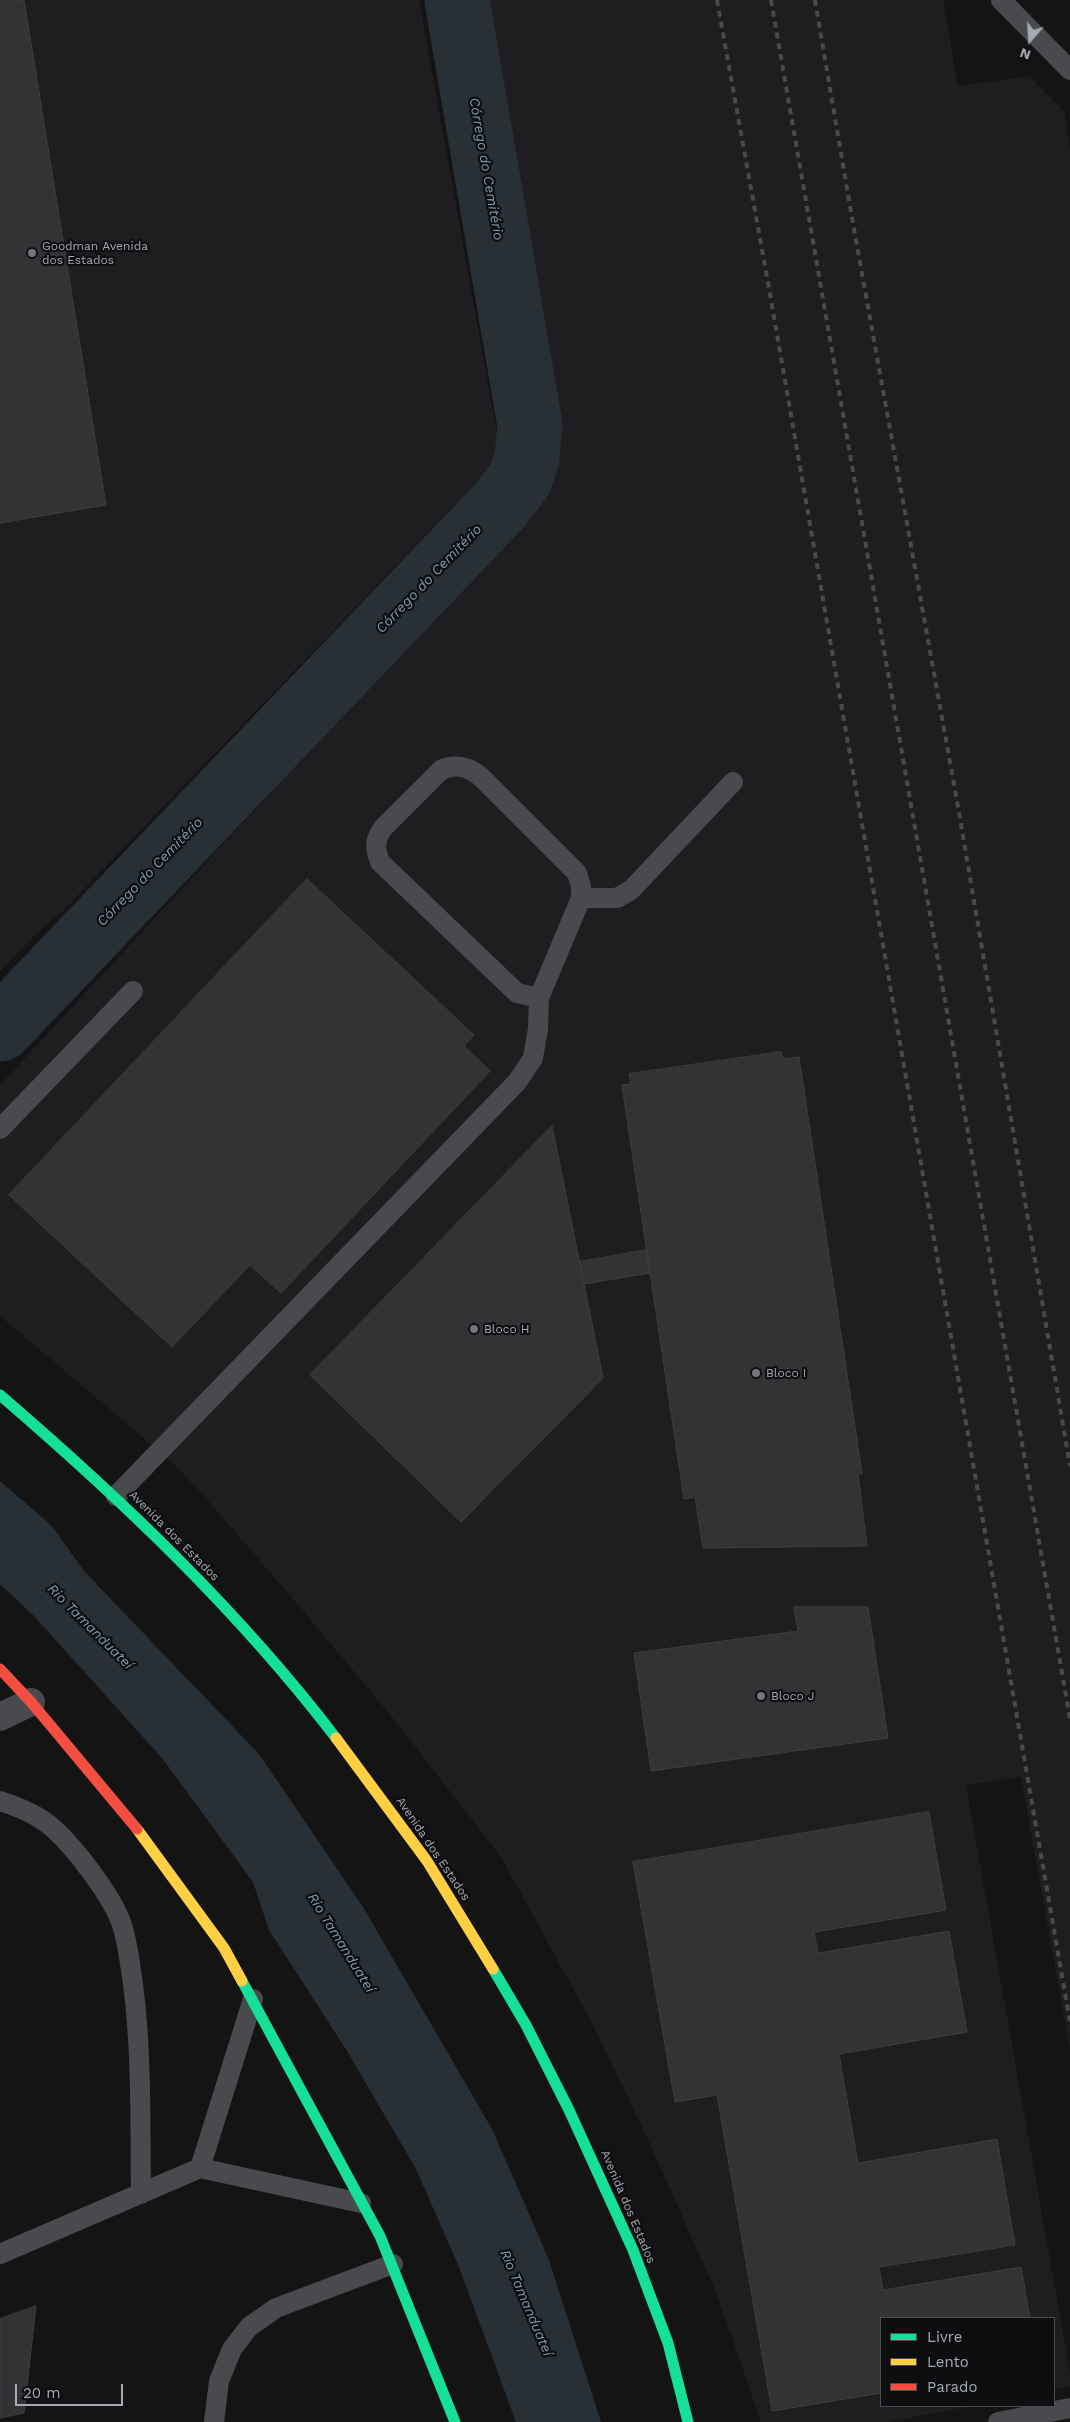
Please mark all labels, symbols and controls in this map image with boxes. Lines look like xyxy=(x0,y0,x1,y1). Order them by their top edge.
north arrow xyxy=(1005,15,1055,65)
text: N xyxy=(1018,45,1033,63)
water label: Córrego do Cemitério xyxy=(465,96,507,242)
place label: Goodman Avenida dos Estados xyxy=(42,239,148,267)
marker: Goodman Avenida dos Estados xyxy=(26,247,38,259)
water label: Córrego do Cemitério xyxy=(373,521,485,637)
water label: Córrego do Cemitério xyxy=(94,814,206,930)
place label: Bloco H xyxy=(484,1322,530,1336)
marker: Bloco H xyxy=(468,1323,480,1335)
place label: Bloco I xyxy=(766,1366,806,1380)
marker: Bloco I xyxy=(750,1367,762,1379)
street label: Avenida dos Estados xyxy=(126,1488,222,1584)
water label: Rio Tamanduateí xyxy=(44,1581,136,1673)
place label: Bloco J xyxy=(771,1689,815,1703)
marker: Bloco J xyxy=(755,1690,767,1702)
street label: Avenida dos Estados xyxy=(393,1795,473,1903)
water label: Rio Tamanduateí xyxy=(304,1890,378,1996)
street label: Avenida dos Estados xyxy=(598,2148,658,2266)
water label: Rio Tamanduateí xyxy=(496,2247,556,2359)
legend xyxy=(880,2317,1055,2407)
text: Livre xyxy=(927,2328,962,2346)
text: Lento xyxy=(927,2353,969,2371)
scale bar xyxy=(18,2374,125,2406)
text: Parado xyxy=(927,2378,977,2396)
text: 20 m xyxy=(23,2384,61,2402)

